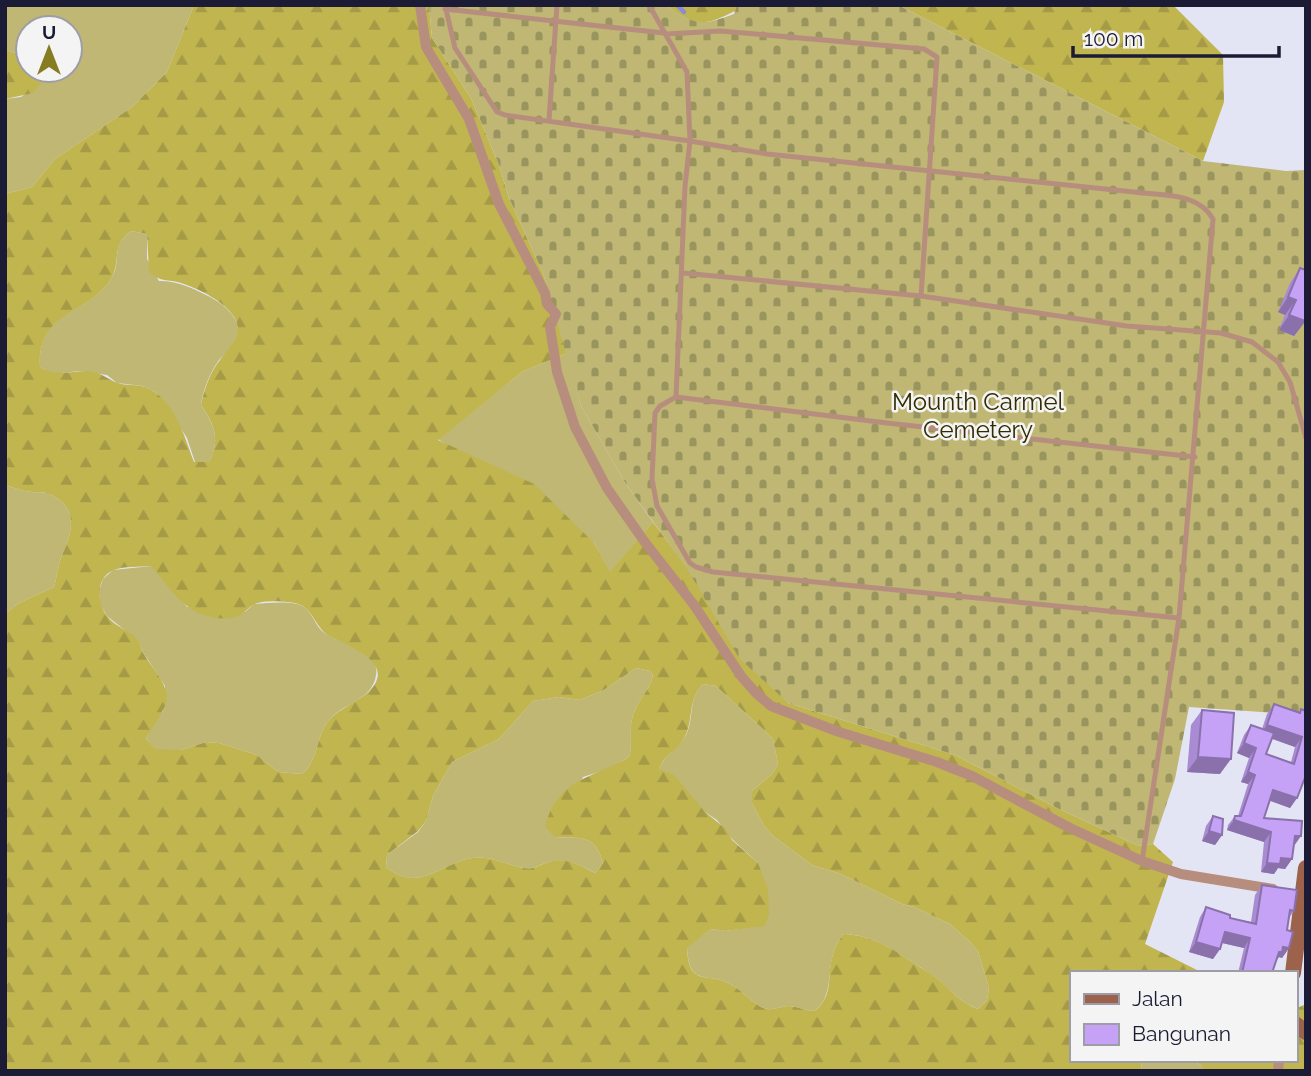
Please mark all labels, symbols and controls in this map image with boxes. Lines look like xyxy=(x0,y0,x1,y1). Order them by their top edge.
north arrow xyxy=(14,14,84,84)
scale bar xyxy=(1073,14,1280,58)
text: U xyxy=(42,21,56,43)
text: 100 m xyxy=(1084,26,1143,51)
park label: Mounth Carmel Cemetery xyxy=(892,387,1064,444)
legend xyxy=(1070,971,1297,1062)
text: Jalan xyxy=(1132,986,1183,1011)
text: Bangunan xyxy=(1132,1021,1231,1046)

